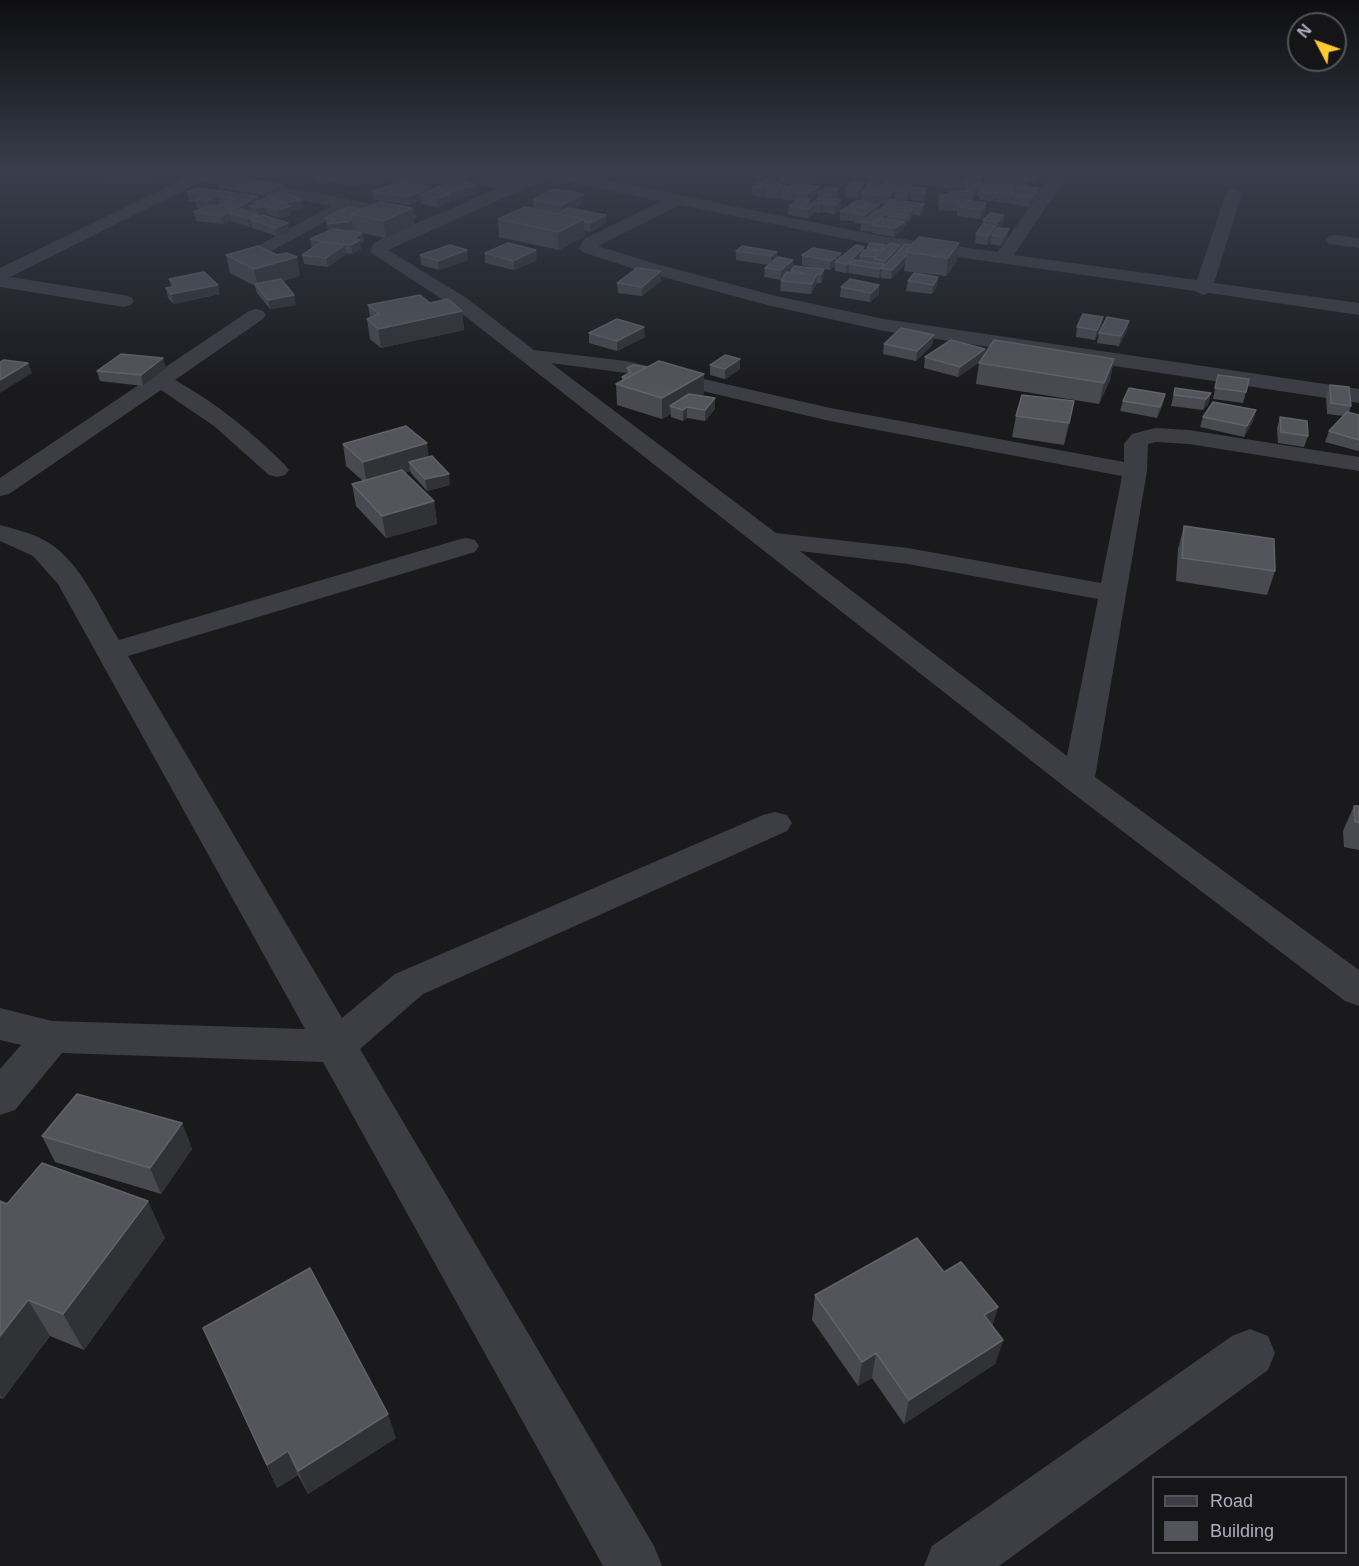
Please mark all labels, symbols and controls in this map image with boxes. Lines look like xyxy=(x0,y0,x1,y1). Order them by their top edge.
north arrow xyxy=(1287,12,1347,72)
text: N xyxy=(1294,21,1315,41)
legend xyxy=(1152,1476,1347,1554)
text: Road xyxy=(1210,1491,1253,1511)
text: Building xyxy=(1210,1521,1274,1541)

